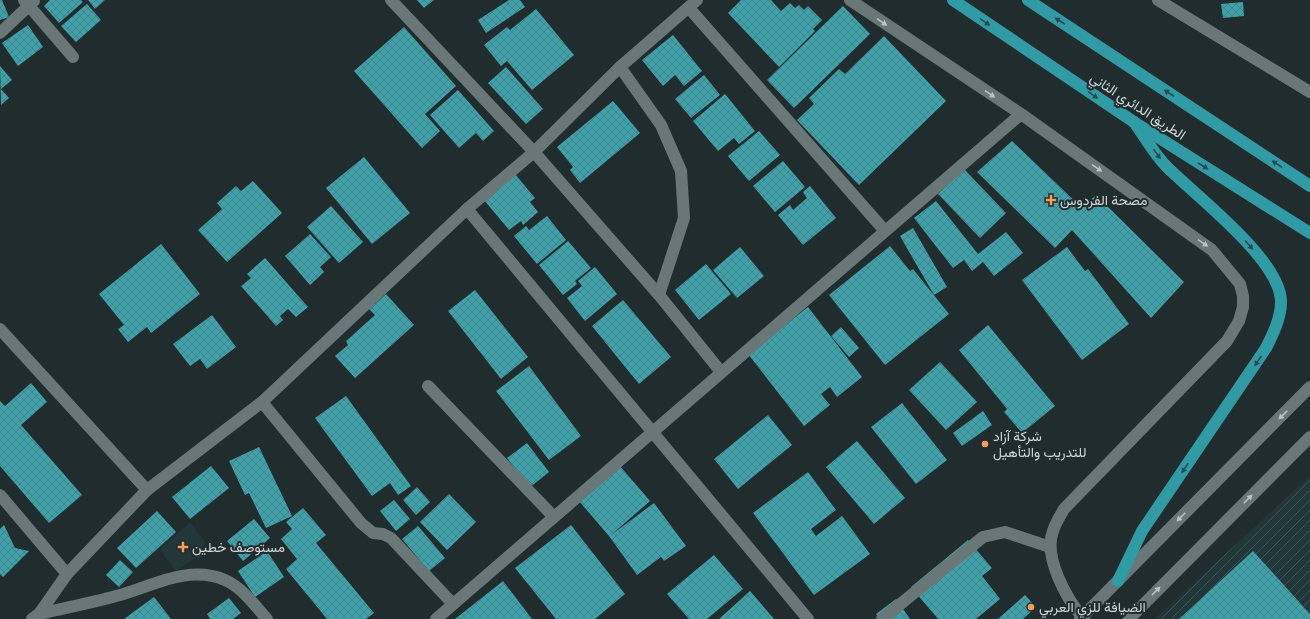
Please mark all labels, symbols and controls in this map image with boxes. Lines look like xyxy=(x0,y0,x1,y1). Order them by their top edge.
one-way arrow xyxy=(1055,17,1066,25)
one-way arrow xyxy=(877,18,887,26)
one-way arrow xyxy=(980,18,991,26)
street label: الطريق الدائري الثاني xyxy=(1085,68,1189,146)
one-way arrow xyxy=(1164,89,1174,97)
one-way arrow xyxy=(985,90,995,98)
one-way arrow xyxy=(1088,91,1098,99)
one-way arrow xyxy=(1153,149,1161,159)
one-way arrow xyxy=(1272,161,1283,168)
one-way arrow xyxy=(1197,162,1209,169)
one-way arrow xyxy=(1092,164,1102,172)
place label: مصحة الفردوس xyxy=(1060,191,1148,209)
marker: مصحة الفردوس xyxy=(1045,194,1057,206)
one-way arrow xyxy=(1198,239,1208,247)
one-way arrow xyxy=(1245,240,1254,251)
one-way arrow xyxy=(1254,355,1262,366)
one-way arrow xyxy=(1278,410,1288,420)
place label: شركة آزاد للتدريب والتأهيل xyxy=(993,427,1087,461)
marker: شركة آزاد للتدريب والتأهيل xyxy=(980,439,990,449)
one-way arrow xyxy=(1181,463,1189,473)
one-way arrow xyxy=(1243,494,1253,504)
one-way arrow xyxy=(1176,512,1186,522)
place label: مستوصف خطين xyxy=(192,538,285,556)
marker: مستوصف خطين xyxy=(177,541,189,553)
one-way arrow xyxy=(1151,586,1161,596)
place label: الضيافة للزي العربي xyxy=(1039,598,1146,619)
marker: الضيافة للزي العربي xyxy=(1026,602,1036,612)

